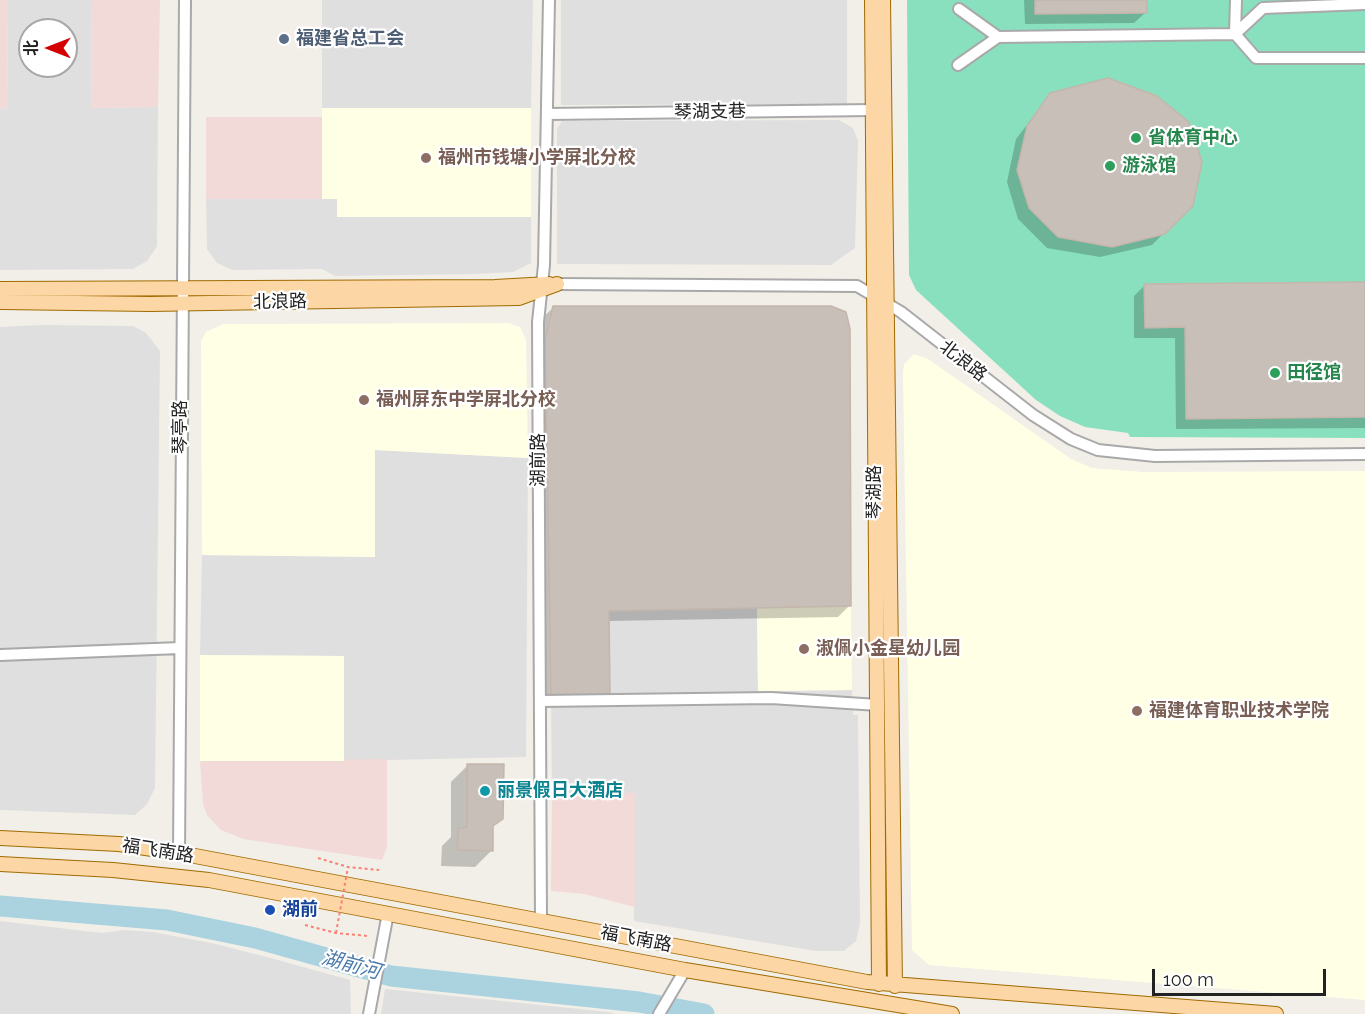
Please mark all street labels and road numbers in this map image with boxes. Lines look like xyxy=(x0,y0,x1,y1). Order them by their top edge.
street label: 琴湖支巷 xyxy=(674,101,746,123)
street label: 北浪路 xyxy=(253,291,307,313)
street label: 北浪路 xyxy=(935,336,991,386)
street label: 琴亭路 xyxy=(170,400,192,454)
street label: 湖前路 xyxy=(528,433,550,487)
street label: 琴湖路 xyxy=(864,465,886,519)
street label: 福飞南路 xyxy=(121,835,195,867)
street label: 福飞南路 xyxy=(599,922,673,956)

